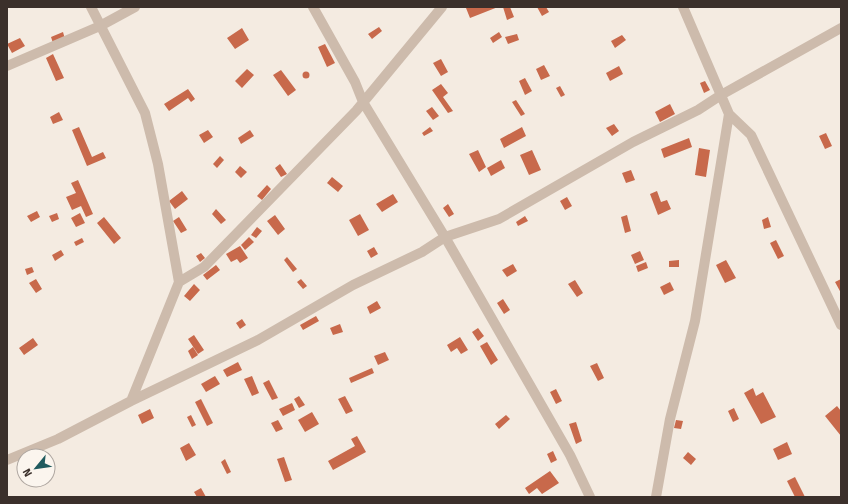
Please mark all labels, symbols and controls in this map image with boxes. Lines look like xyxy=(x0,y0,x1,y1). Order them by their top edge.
north arrow xyxy=(16,448,56,488)
text: N xyxy=(20,466,35,479)

